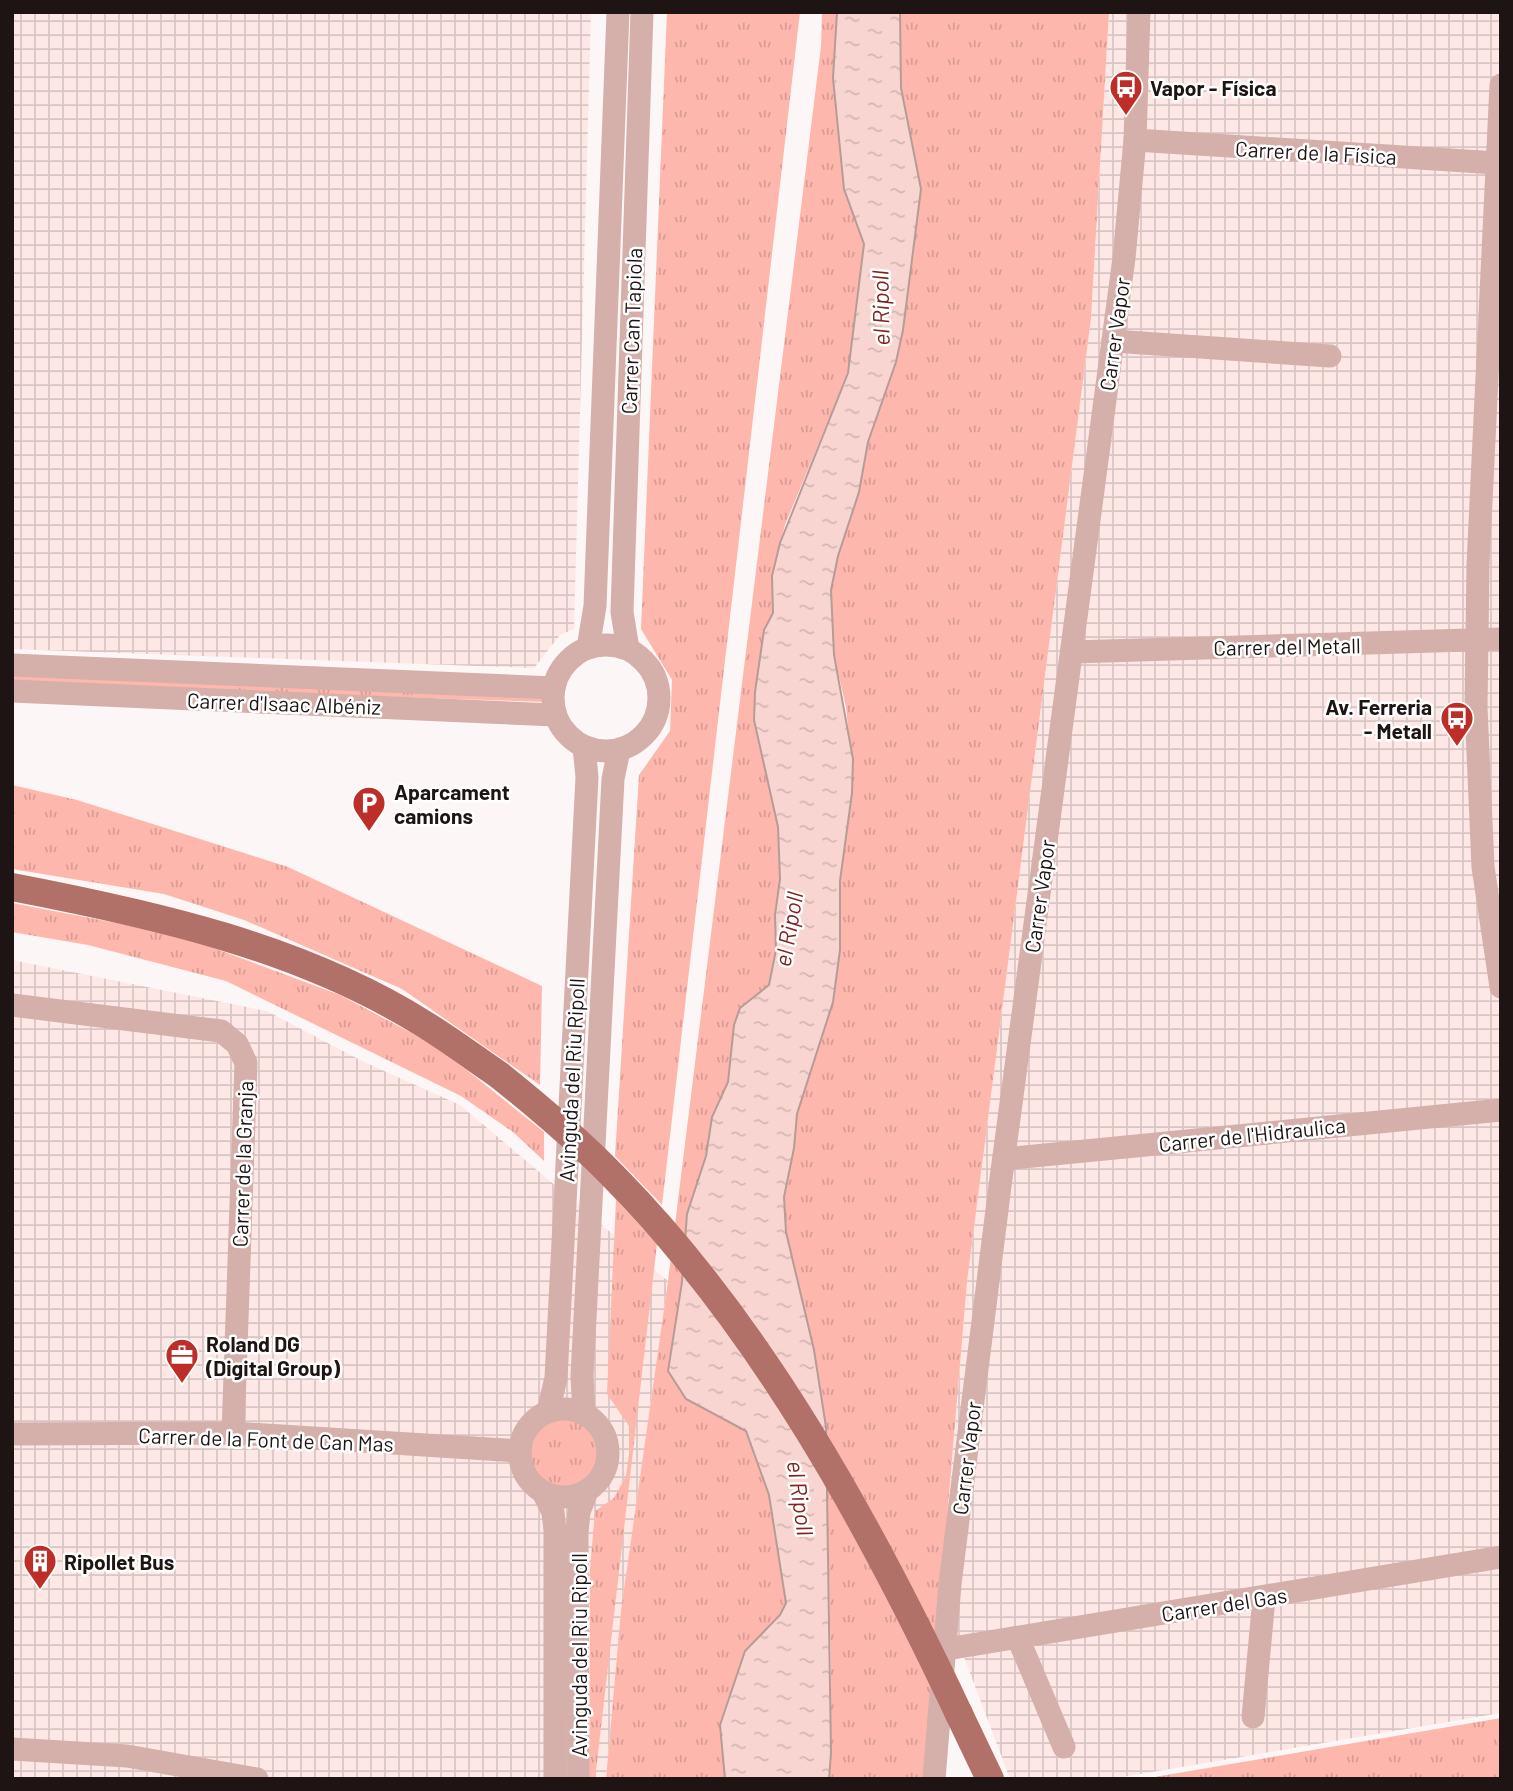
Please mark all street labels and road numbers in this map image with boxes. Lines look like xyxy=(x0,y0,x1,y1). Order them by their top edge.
street label: Carrer de la Física xyxy=(1235,135,1397,169)
street label: Carrer Can Tapiola xyxy=(616,247,646,415)
street label: Carrer Vapor xyxy=(1094,275,1134,392)
street label: Carrer del Metall xyxy=(1213,632,1361,660)
street label: Carrer d'Isaac Albéniz xyxy=(187,687,381,719)
street label: Carrer Vapor xyxy=(1019,837,1059,954)
street label: Avinguda del Riu Ripoll xyxy=(553,978,589,1182)
street label: Carrer de la Granja xyxy=(227,1080,257,1248)
street label: Carrer de l'Hidraulica xyxy=(1157,1112,1347,1156)
street label: Carrer Vapor xyxy=(947,1399,985,1516)
street label: Carrer de la Font de Can Mas xyxy=(138,1422,394,1456)
street label: Avinguda del Riu Ripoll xyxy=(566,1553,591,1757)
street label: Carrer del Gas xyxy=(1159,1582,1289,1626)

